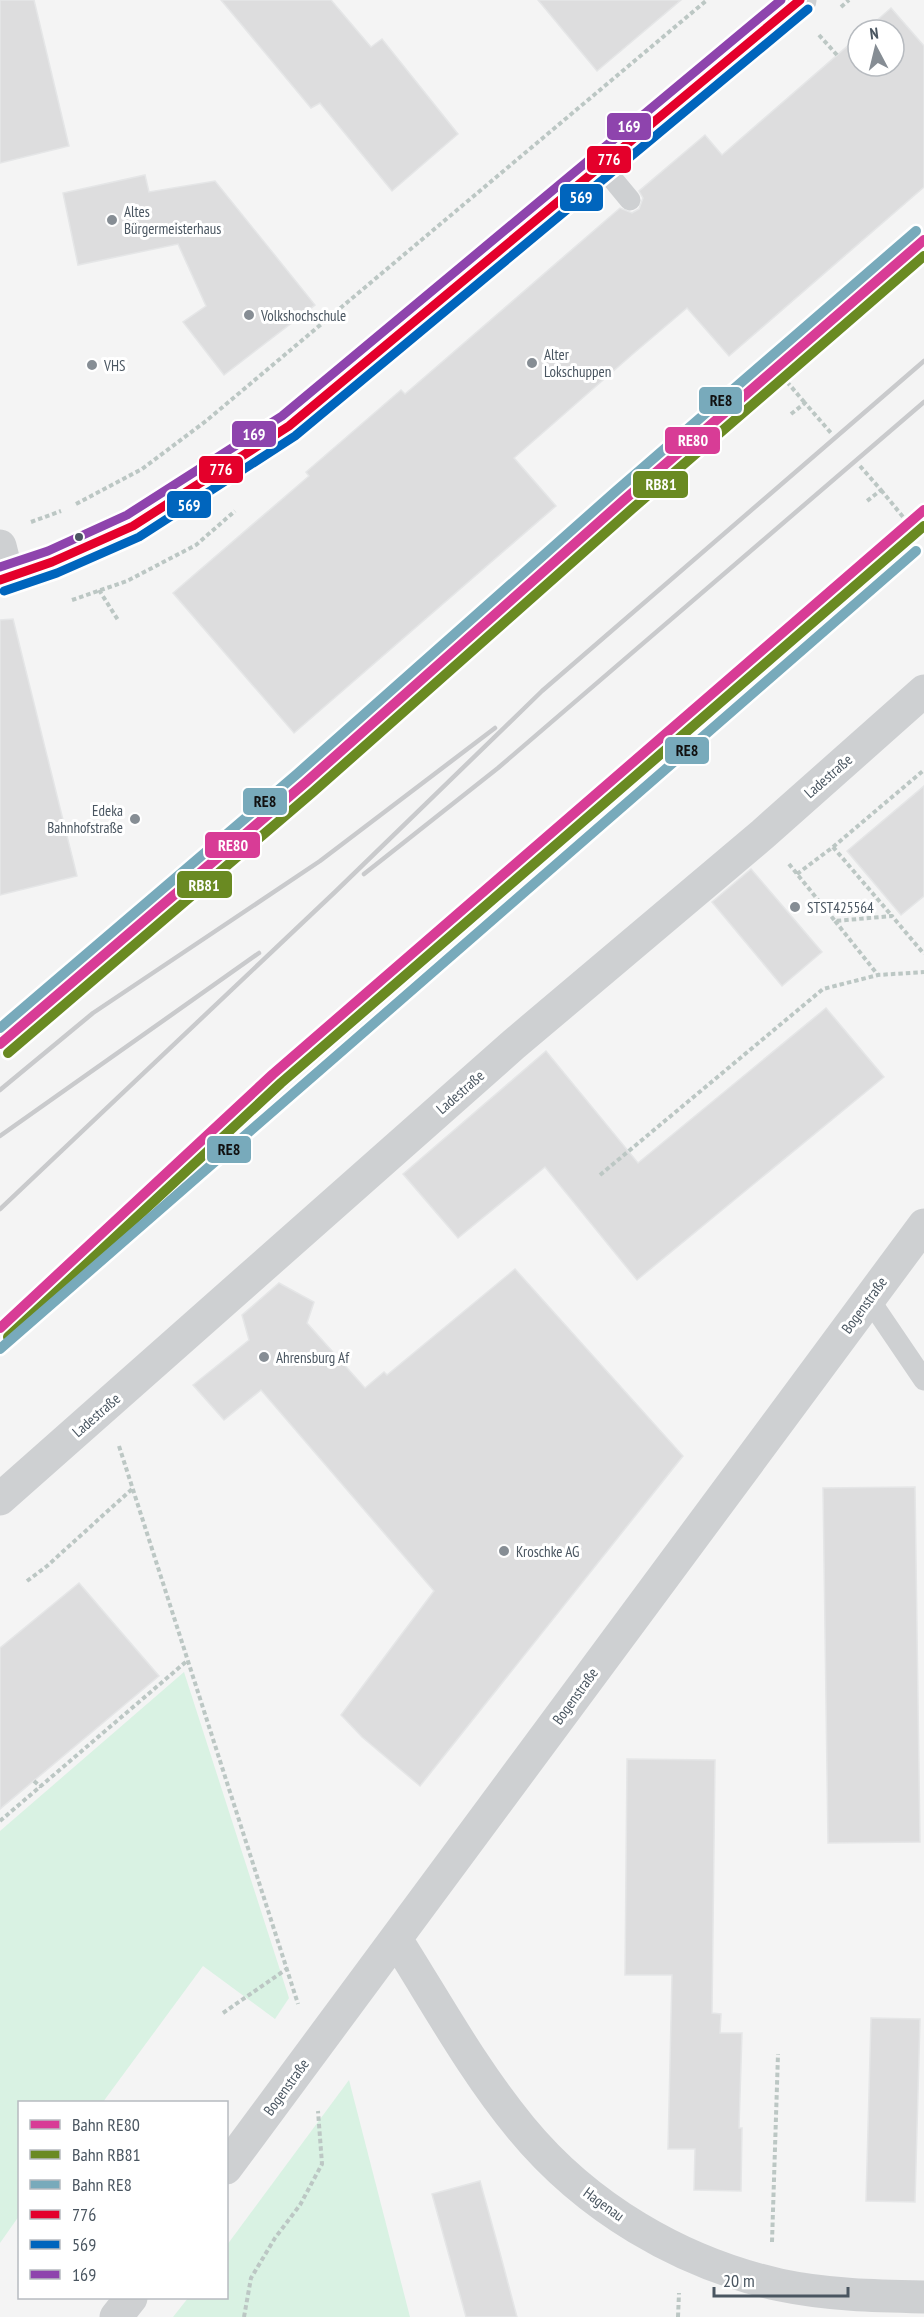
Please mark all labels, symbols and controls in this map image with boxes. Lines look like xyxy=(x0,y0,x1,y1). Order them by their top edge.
north arrow xyxy=(846,18,906,78)
text: N xyxy=(869,23,880,44)
line badge: 169 xyxy=(606,112,652,141)
text: 169 xyxy=(618,116,640,136)
line badge: 776 xyxy=(586,145,632,174)
text: 776 xyxy=(598,149,621,169)
line badge: 569 xyxy=(559,183,604,212)
text: 569 xyxy=(570,187,592,207)
place label: Altes Bürgermeisterhaus xyxy=(124,202,221,238)
marker: Altes Bürgermeisterhaus xyxy=(105,213,119,227)
place label: Volkshochschule xyxy=(260,306,346,325)
marker: Volkshochschule xyxy=(242,308,256,322)
place label: Alter Lokschuppen xyxy=(544,345,611,381)
place label: VHS xyxy=(103,356,125,375)
marker: Alter Lokschuppen xyxy=(525,356,539,370)
marker: VHS xyxy=(85,358,99,372)
line badge: RE8 xyxy=(698,386,743,415)
text: RE8 xyxy=(710,390,732,410)
line badge: 169 xyxy=(231,420,277,448)
text: 169 xyxy=(243,424,265,444)
line badge: RE80 xyxy=(664,426,721,455)
text: RE80 xyxy=(678,430,708,450)
line badge: 776 xyxy=(198,455,244,484)
text: 776 xyxy=(210,459,233,479)
line badge: RB81 xyxy=(632,470,689,499)
text: RB81 xyxy=(645,474,677,494)
line badge: 569 xyxy=(166,490,212,519)
text: 569 xyxy=(178,495,200,515)
unlabelled marker xyxy=(73,531,85,543)
line badge: RE8 xyxy=(664,736,710,765)
text: RE8 xyxy=(676,740,698,760)
street label: Ladestraße xyxy=(800,750,856,802)
line badge: RE8 xyxy=(242,787,288,816)
text: RE8 xyxy=(254,791,276,811)
place label: Edeka Bahnhofstraße xyxy=(47,801,123,837)
marker: Edeka Bahnhofstraße xyxy=(128,812,142,826)
line badge: RE80 xyxy=(204,831,261,859)
text: RE80 xyxy=(218,835,248,855)
line badge: RB81 xyxy=(176,870,233,899)
text: RB81 xyxy=(188,875,220,895)
place label: STST425564 xyxy=(807,898,874,917)
marker: STST425564 xyxy=(788,900,802,914)
street label: Ladestraße xyxy=(432,1066,488,1118)
line badge: RE8 xyxy=(206,1135,252,1164)
text: RE8 xyxy=(218,1139,240,1159)
street label: Bogenstraße xyxy=(837,1273,891,1337)
place label: Ahrensburg Af xyxy=(276,1348,350,1367)
marker: Ahrensburg Af xyxy=(257,1350,271,1364)
street label: Ladestraße xyxy=(68,1389,124,1441)
place label: Kroschke AG xyxy=(516,1542,579,1561)
marker: Kroschke AG xyxy=(497,1544,511,1558)
street label: Bogenstraße xyxy=(548,1664,602,1728)
street label: Bogenstraße xyxy=(259,2055,313,2119)
legend xyxy=(18,2101,228,2299)
text: Bahn RE80 xyxy=(72,2113,140,2136)
text: Bahn RB81 xyxy=(72,2143,141,2166)
text: Bahn RE8 xyxy=(72,2173,132,2196)
street label: Hagenau xyxy=(580,2183,628,2225)
text: 776 xyxy=(72,2203,96,2226)
text: 569 xyxy=(72,2233,96,2256)
scale bar xyxy=(714,2260,848,2298)
text: 169 xyxy=(72,2263,96,2286)
text: 20 m xyxy=(723,2269,755,2292)

